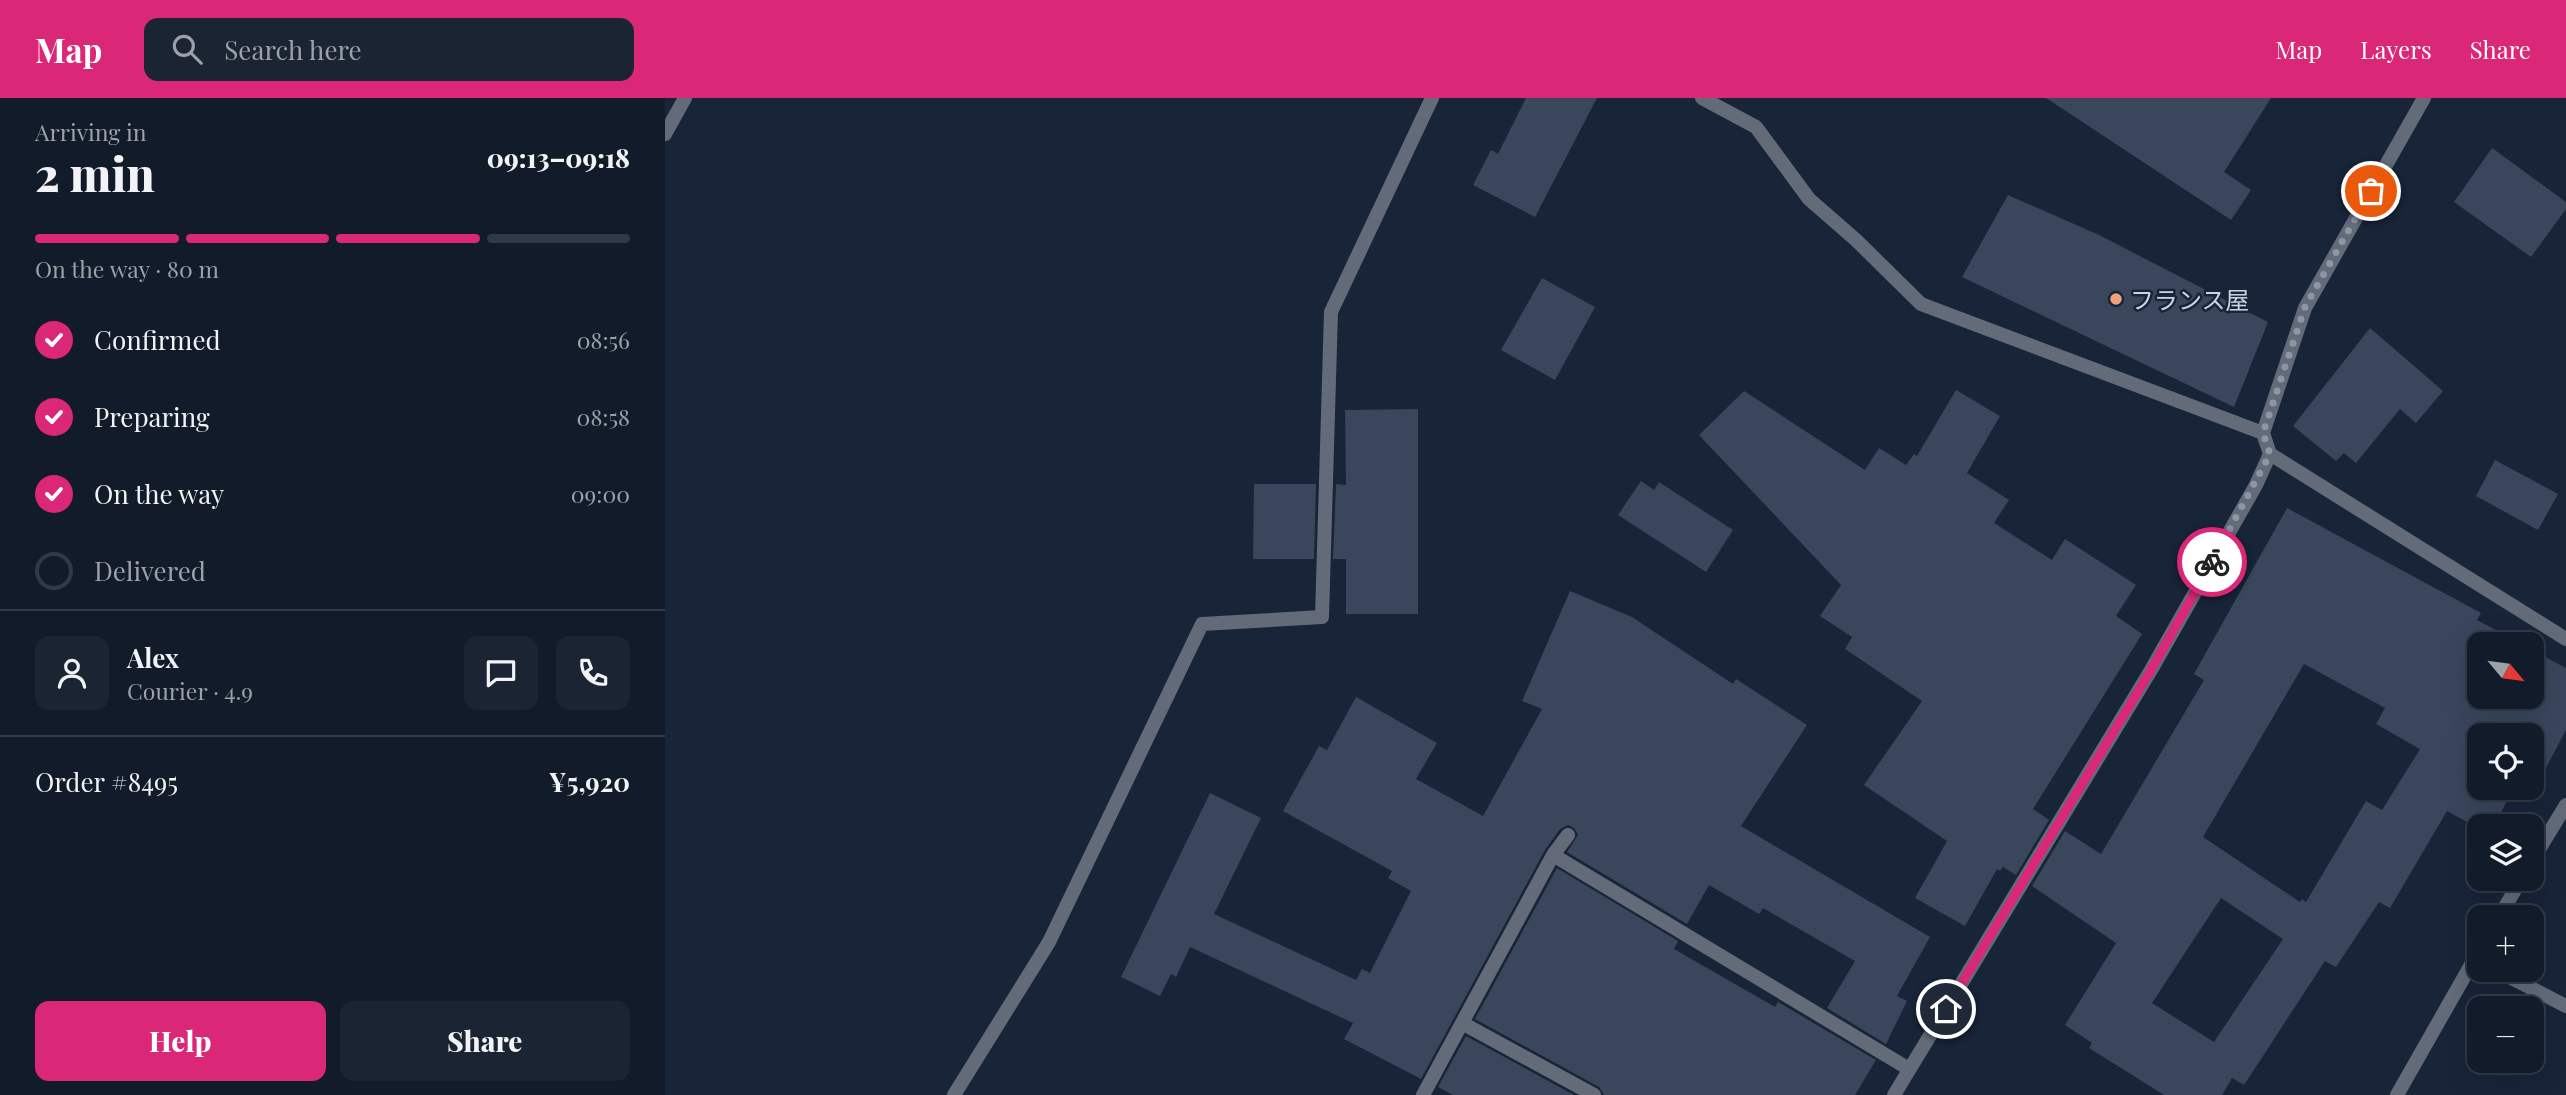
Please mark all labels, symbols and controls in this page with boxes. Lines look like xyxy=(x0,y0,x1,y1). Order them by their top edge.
search box xyxy=(144,18,634,81)
text: Map xyxy=(35,27,102,71)
icon: search xyxy=(168,30,206,68)
text: Search here xyxy=(224,32,362,67)
text: Map xyxy=(2276,33,2322,65)
text: Layers xyxy=(2360,33,2432,65)
text: Share xyxy=(2470,33,2531,65)
text: Arriving in xyxy=(35,116,147,147)
text: 09:13–09:18 xyxy=(487,140,630,175)
text: 2 min xyxy=(35,142,155,204)
pin xyxy=(2341,161,2401,221)
icon: bag xyxy=(2352,172,2390,210)
text: On the way · 80 m xyxy=(35,253,219,284)
place label: フランス屋 xyxy=(2130,283,2250,315)
marker: フランス屋 xyxy=(2108,291,2124,307)
icon: check xyxy=(35,321,73,359)
text: Confirmed xyxy=(94,322,221,357)
text: 08:56 xyxy=(577,324,630,355)
icon: check xyxy=(35,398,73,436)
text: Preparing xyxy=(94,399,210,434)
text: 08:58 xyxy=(577,401,630,432)
icon: check xyxy=(35,475,73,513)
text: On the way xyxy=(94,476,224,511)
text: 09:00 xyxy=(571,478,630,509)
courier xyxy=(2177,527,2247,597)
icon: bike xyxy=(2193,543,2231,581)
text: Delivered xyxy=(94,553,206,588)
north arrow xyxy=(2467,632,2545,709)
map controls xyxy=(2467,632,2544,1073)
button: person xyxy=(35,636,109,710)
button: chat xyxy=(464,636,538,710)
button: phone xyxy=(556,636,630,710)
text: Alex xyxy=(127,640,179,675)
text: Courier · 4.9 xyxy=(127,675,253,706)
button: locate xyxy=(2467,723,2544,800)
text: Order #8495 xyxy=(35,764,178,799)
text: ¥5,920 xyxy=(549,764,630,799)
button: layers xyxy=(2467,814,2544,891)
button: + xyxy=(2467,905,2544,982)
pin xyxy=(1916,979,1976,1039)
icon: home xyxy=(1927,990,1965,1028)
button: − xyxy=(2467,996,2544,1073)
button: Help xyxy=(35,1001,326,1081)
button: Share xyxy=(340,1001,630,1081)

